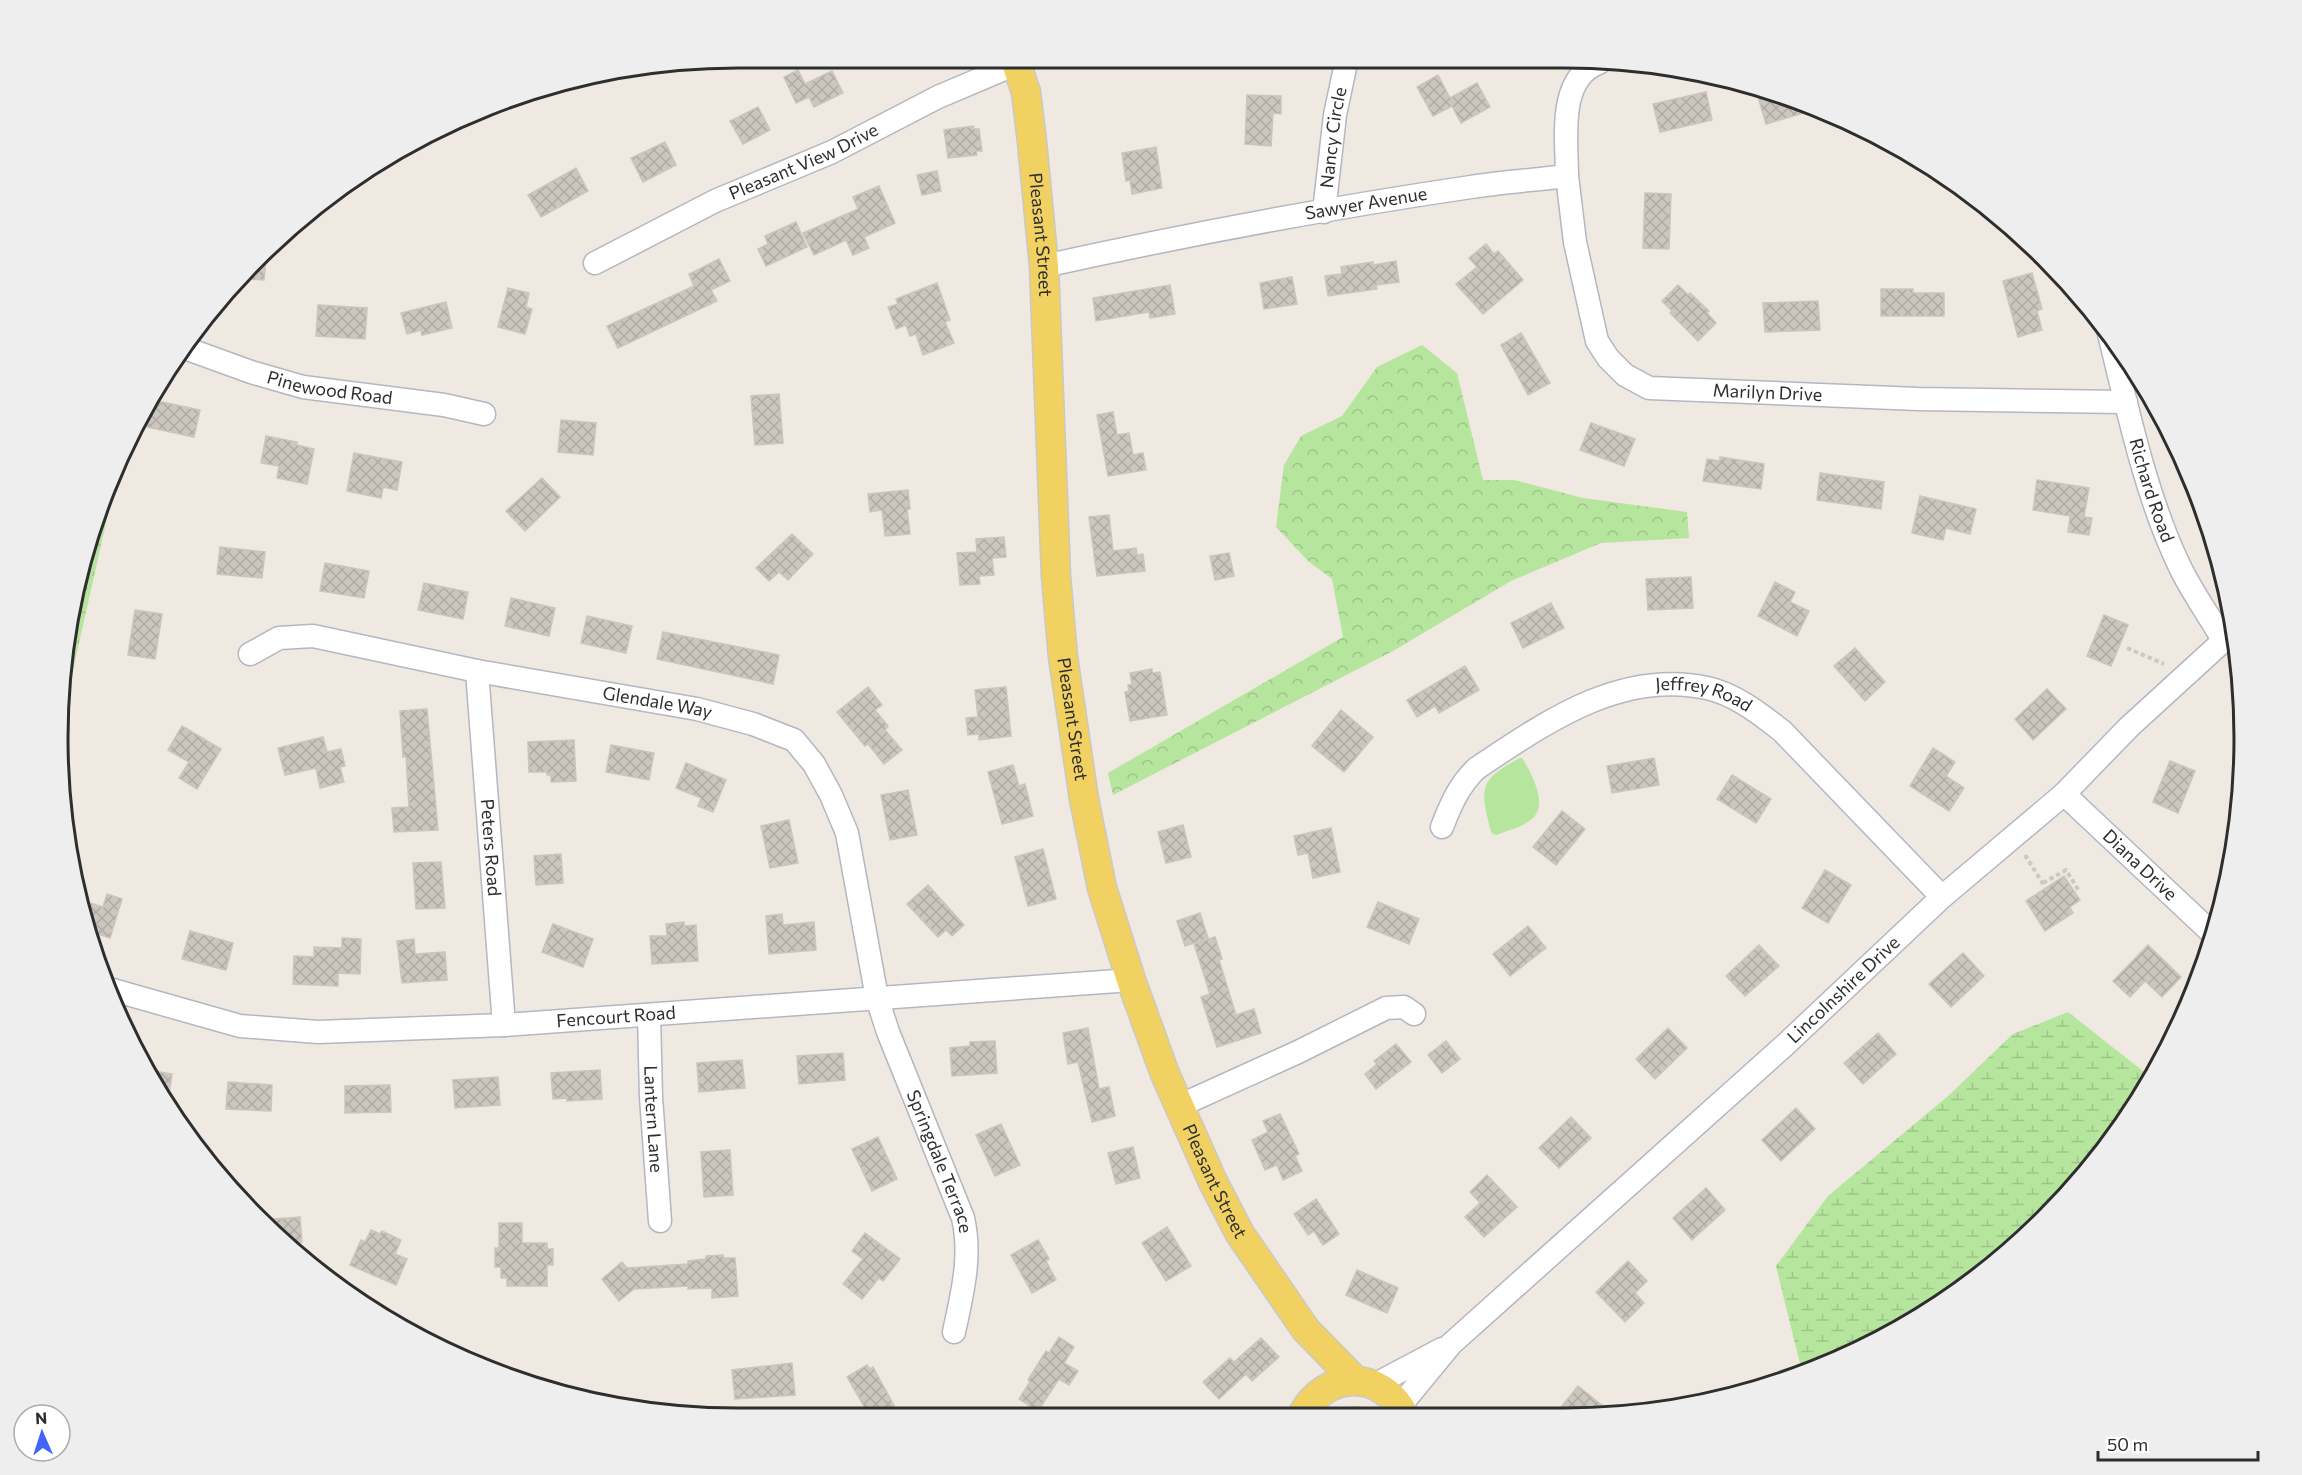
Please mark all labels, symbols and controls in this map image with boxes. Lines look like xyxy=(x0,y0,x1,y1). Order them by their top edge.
street label: Nancy Circle xyxy=(1315,85,1351,189)
street label: Pleasant View Drive xyxy=(725,118,882,204)
street label: Pleasant Street xyxy=(1025,171,1057,297)
street label: Sawyer Avenue xyxy=(1303,182,1428,224)
street label: Pinewood Road xyxy=(265,365,394,408)
street label: Marilyn Drive xyxy=(1712,379,1823,405)
street label: Richard Road xyxy=(2125,435,2180,545)
street label: Pleasant Street xyxy=(1053,656,1093,782)
street label: Jeffrey Road xyxy=(1655,672,1757,716)
street label: Glendale Way xyxy=(601,681,715,723)
street label: Peters Road xyxy=(477,798,506,897)
street label: Diana Drive xyxy=(2099,824,2182,905)
street label: Lincolnshire Drive xyxy=(1782,931,1904,1047)
street label: Fencourt Road xyxy=(556,1001,676,1031)
street label: Lantern Lane xyxy=(640,1065,668,1173)
street label: Springdale Terrace xyxy=(902,1086,978,1234)
street label: Pleasant Street xyxy=(1179,1120,1252,1242)
north arrow xyxy=(12,1403,72,1463)
text: N xyxy=(35,1408,48,1427)
scale bar xyxy=(2098,1424,2258,1462)
text: 50 m xyxy=(2107,1433,2148,1455)

